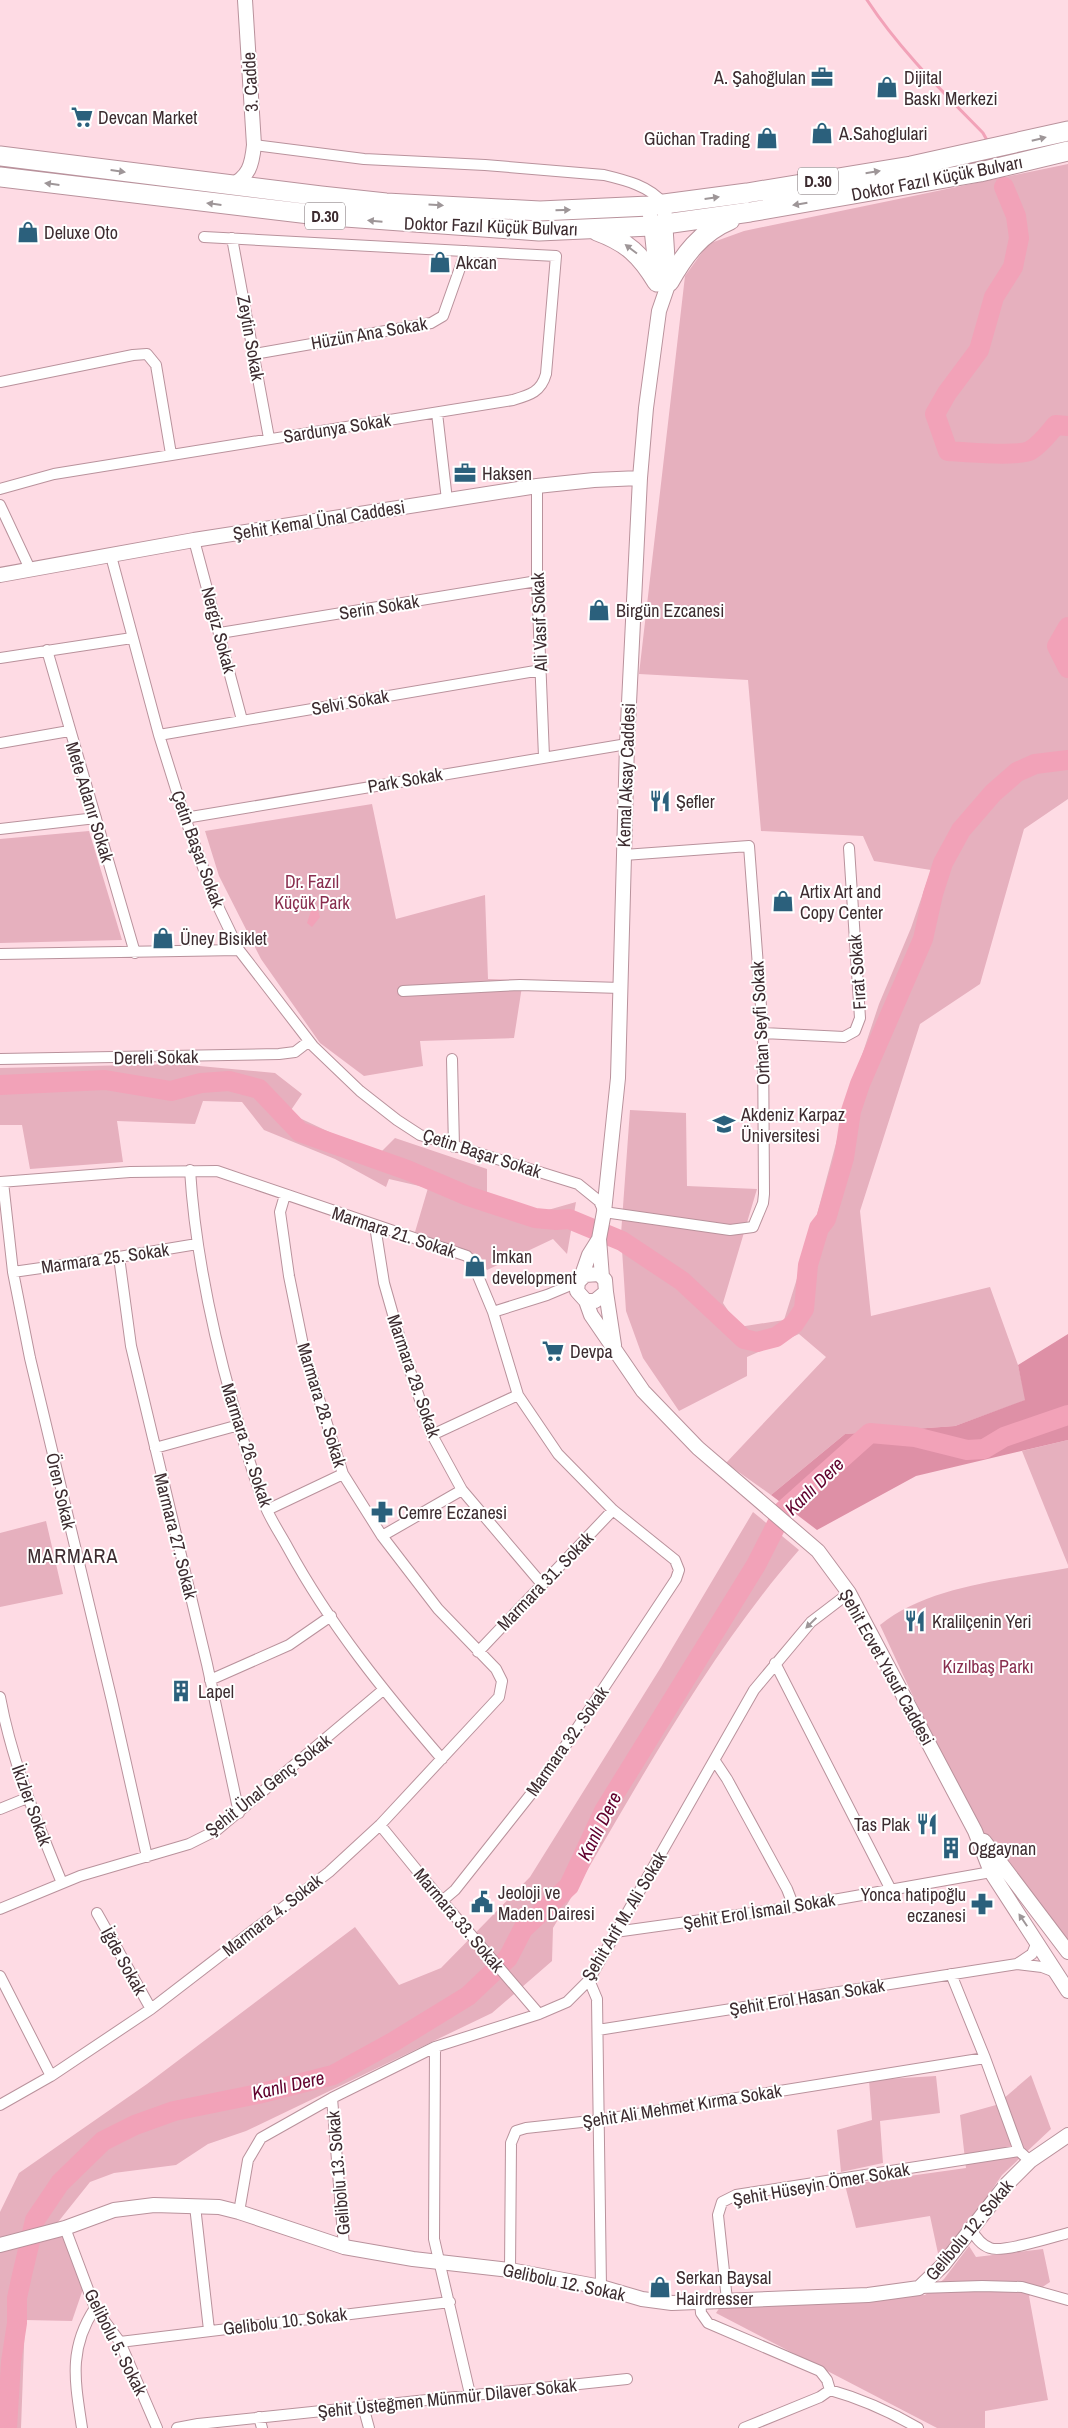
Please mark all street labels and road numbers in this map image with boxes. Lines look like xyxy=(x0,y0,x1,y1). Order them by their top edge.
street label: 3. Cadde xyxy=(236,51,264,113)
street label: Doktor Fazıl Küçük Bulvarı xyxy=(849,149,1025,207)
road number: D.30 xyxy=(798,168,838,195)
road number: D.30 xyxy=(305,202,345,230)
street label: Doktor Fazıl Küçük Bulvarı xyxy=(404,210,578,242)
street label: Zeytin Sokak xyxy=(231,293,271,383)
street label: Hüzün Ana Sokak xyxy=(309,310,430,355)
street label: Sardunya Sokak xyxy=(282,407,393,449)
street label: Şehit Kemal Ünal Caddesi xyxy=(231,494,407,546)
street label: Ali Vasıf Sokak xyxy=(525,571,553,673)
street label: Nergiz Sokak xyxy=(195,584,243,677)
street label: Serin Sokak xyxy=(337,588,421,626)
street label: Selvi Sokak xyxy=(309,683,391,721)
street label: Kemal Aksay Caddesi xyxy=(611,702,641,848)
street label: Mete Adanır Sokak xyxy=(60,739,120,866)
street label: Park Sokak xyxy=(366,761,445,799)
street label: Çetin Başar Sokak xyxy=(165,787,231,912)
street label: Fırat Sokak xyxy=(842,933,872,1011)
street label: Orhan Seyfi Sokak xyxy=(744,960,776,1086)
street label: Dereli Sokak xyxy=(114,1044,199,1070)
street label: Çetin Başar Sokak xyxy=(420,1122,545,1184)
street label: Marmara 21. Sokak xyxy=(329,1200,460,1264)
street label: Marmara 25. Sokak xyxy=(39,1237,171,1279)
street label: Marmara 29. Sokak xyxy=(381,1311,447,1442)
street label: Marmara 28. Sokak xyxy=(291,1340,353,1471)
street label: Marmara 26. Sokak xyxy=(215,1380,279,1511)
street label: Ören Sokak xyxy=(40,1450,82,1532)
street label: Marmara 27. Sokak xyxy=(148,1470,204,1602)
street label: Marmara 31. Sokak xyxy=(491,1526,599,1636)
street label: Şehit Ecvet Yusuf Caddesi xyxy=(834,1584,940,1750)
street label: Marmara 32. Sokak xyxy=(520,1681,615,1801)
street label: Şehit Ünal Genç Sokak xyxy=(200,1728,337,1842)
street label: İkizler Sokak xyxy=(6,1761,58,1850)
street label: Şehit Arif M. Ali Sokak xyxy=(575,1846,673,1985)
street label: Marmara 33. Sokak xyxy=(408,1863,510,1978)
street label: Marmara 4. Sokak xyxy=(217,1868,328,1962)
street label: Şehit Erol İsmail Sokak xyxy=(681,1887,837,1935)
street label: İğde Sokak xyxy=(95,1923,153,2000)
street label: Şehit Erol Hasan Sokak xyxy=(728,1972,887,2022)
street label: Şehit Ali Mehmet Kırma Sokak xyxy=(581,2078,784,2134)
street label: Gelibolu 13. Sokak xyxy=(320,2109,356,2236)
street label: Şehit Hüseyin Ömer Sokak xyxy=(731,2156,912,2212)
street label: Gelibolu 12. Sokak xyxy=(919,2174,1019,2286)
street label: Gelibolu 12. Sokak xyxy=(500,2257,628,2307)
street label: Gelibolu 5. Sokak xyxy=(78,2284,154,2400)
street label: Gelibolu 10. Sokak xyxy=(222,2301,349,2341)
street label: Şehit Üsteğmen Münmür Dilaver Sokak xyxy=(316,2372,578,2424)

